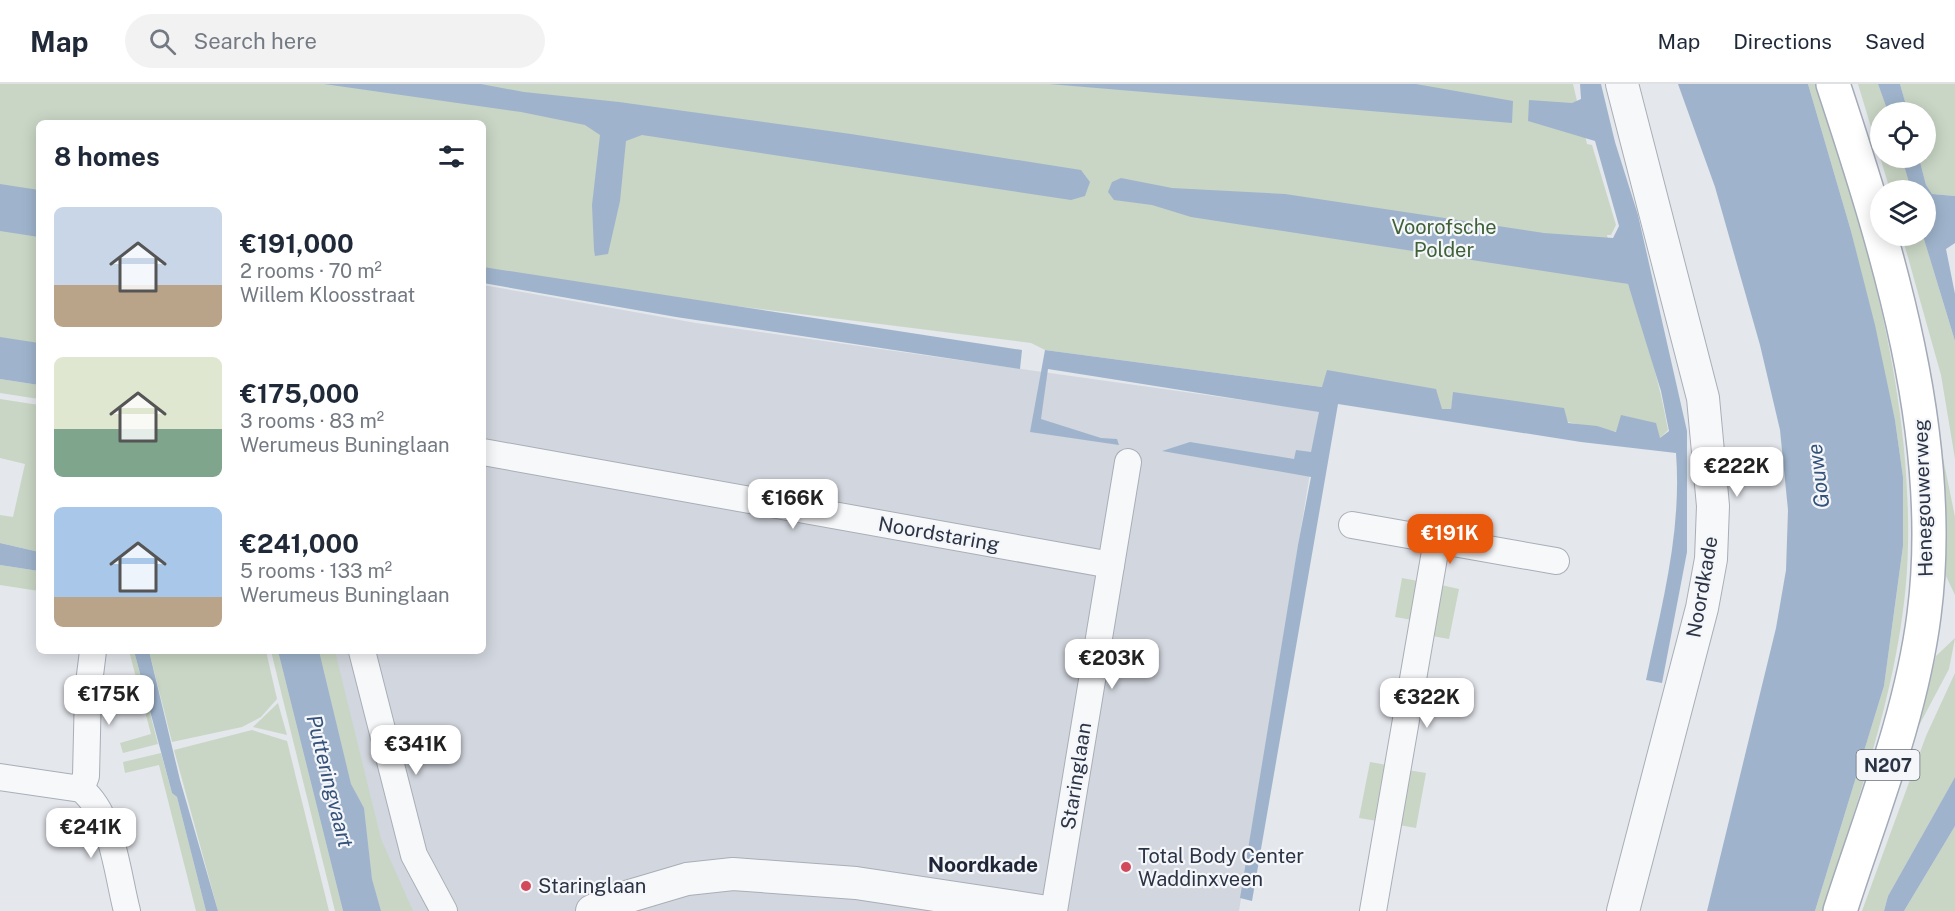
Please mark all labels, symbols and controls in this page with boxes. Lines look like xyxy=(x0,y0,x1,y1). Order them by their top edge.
search box xyxy=(125,14,545,68)
text: Map xyxy=(30,25,89,58)
icon: search xyxy=(146,25,179,58)
text: Search here xyxy=(194,28,317,54)
text: Map xyxy=(1658,29,1700,54)
text: Directions xyxy=(1733,29,1832,54)
text: Saved xyxy=(1865,29,1925,54)
map controls xyxy=(1870,102,1936,246)
button: locate xyxy=(1870,102,1936,168)
icon: filters xyxy=(435,140,468,173)
text: 8 homes xyxy=(54,141,160,172)
button: layers xyxy=(1870,180,1936,246)
park label: Voorofsche Polder xyxy=(1391,215,1497,262)
text: €191,000 xyxy=(240,228,354,259)
icon: home xyxy=(102,231,174,303)
text: 2 rooms · 70 m² xyxy=(240,259,382,283)
text: Willem Kloosstraat xyxy=(240,283,415,307)
text: €175,000 xyxy=(240,378,359,409)
icon: home xyxy=(102,381,174,453)
text: 3 rooms · 83 m² xyxy=(240,409,384,433)
street label: Henegouwerweg xyxy=(1908,419,1938,577)
text: Werumeus Buninglaan xyxy=(240,433,450,457)
water label: Gouwe xyxy=(1802,442,1834,510)
pin: €222K xyxy=(1695,447,1779,498)
text: €222K xyxy=(1704,454,1770,478)
pin: €166K xyxy=(751,479,835,530)
text: €166K xyxy=(762,486,824,510)
street label: Noordstaring xyxy=(876,512,1002,556)
pin: €191K xyxy=(1408,514,1492,565)
text: €191K xyxy=(1421,521,1479,545)
text: €241,000 xyxy=(240,528,359,559)
icon: home xyxy=(102,531,174,603)
street label: Noordkade xyxy=(1681,534,1723,640)
text: 5 rooms · 133 m² xyxy=(240,559,392,583)
text: Werumeus Buninglaan xyxy=(240,583,450,607)
pin: €203K xyxy=(1070,639,1154,690)
text: €203K xyxy=(1079,646,1145,670)
pin: €175K xyxy=(67,675,151,726)
pin: €322K xyxy=(1385,678,1469,729)
text: €175K xyxy=(78,682,140,706)
text: €322K xyxy=(1394,685,1460,709)
water label: Putteringvaart xyxy=(301,712,359,850)
street label: Staringlaan xyxy=(1056,721,1096,831)
pin: €341K xyxy=(374,725,458,776)
text: €341K xyxy=(385,732,447,756)
road number: N207 xyxy=(1856,750,1920,780)
pin: €241K xyxy=(49,808,133,859)
text: €241K xyxy=(60,815,122,839)
place label: Total Body Center Waddinxveen xyxy=(1138,844,1304,891)
district label: Noordkade xyxy=(928,852,1038,877)
marker: Total Body Center Waddinxveen xyxy=(1119,860,1133,874)
place label: Staringlaan xyxy=(538,874,646,898)
marker: Staringlaan xyxy=(519,879,533,893)

